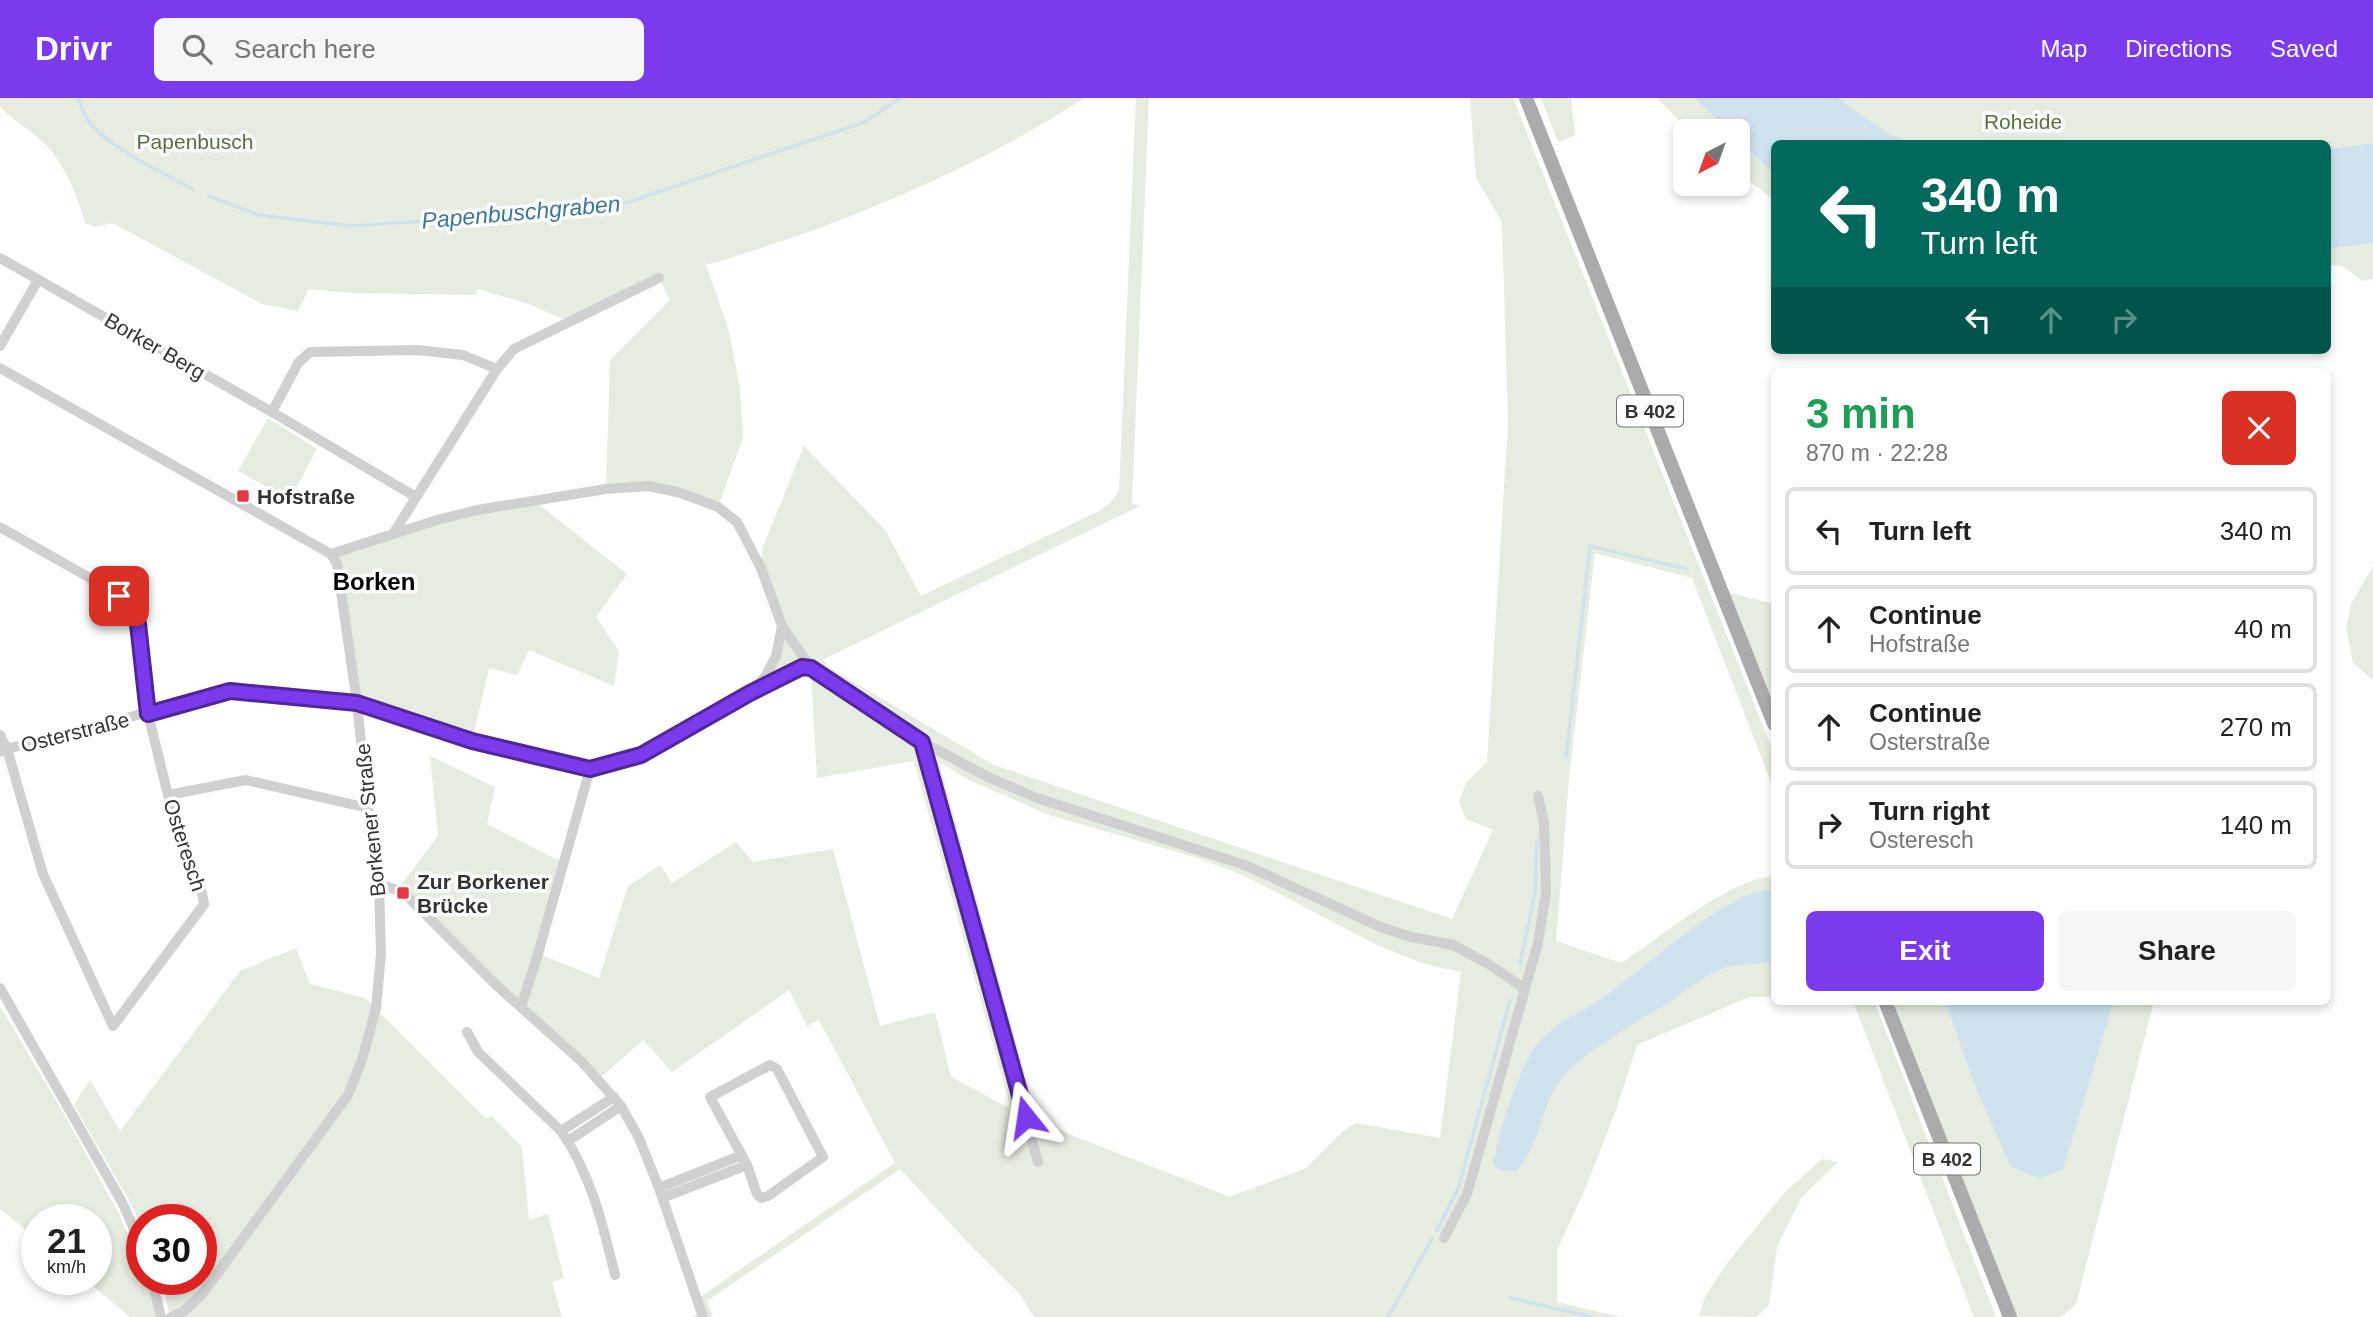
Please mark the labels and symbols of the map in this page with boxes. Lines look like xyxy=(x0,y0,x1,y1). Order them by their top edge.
park label: Roheide xyxy=(1984,110,2062,133)
north arrow xyxy=(1673,119,1750,196)
park label: Papenbusch xyxy=(137,130,253,153)
water label: Papenbuschgraben xyxy=(420,190,622,234)
street label: Borker Berg xyxy=(101,308,209,384)
road number: B 402 xyxy=(1617,396,1683,426)
place label: Hofstraße xyxy=(257,485,355,508)
marker: Hofstraße xyxy=(235,488,251,504)
pin xyxy=(89,566,149,626)
district label: Borken xyxy=(333,568,415,595)
street label: Osterstraße xyxy=(18,707,132,757)
street label: Borkener Straße xyxy=(351,742,389,898)
street label: Osteresch xyxy=(159,796,211,894)
place label: Zur Borkener Brücke xyxy=(417,870,549,917)
marker: Zur Borkener Brücke xyxy=(395,885,411,901)
position arrow xyxy=(989,1080,1063,1154)
road number: B 402 xyxy=(1914,1144,1980,1175)
speed limit sign: 30 xyxy=(126,1204,217,1295)

